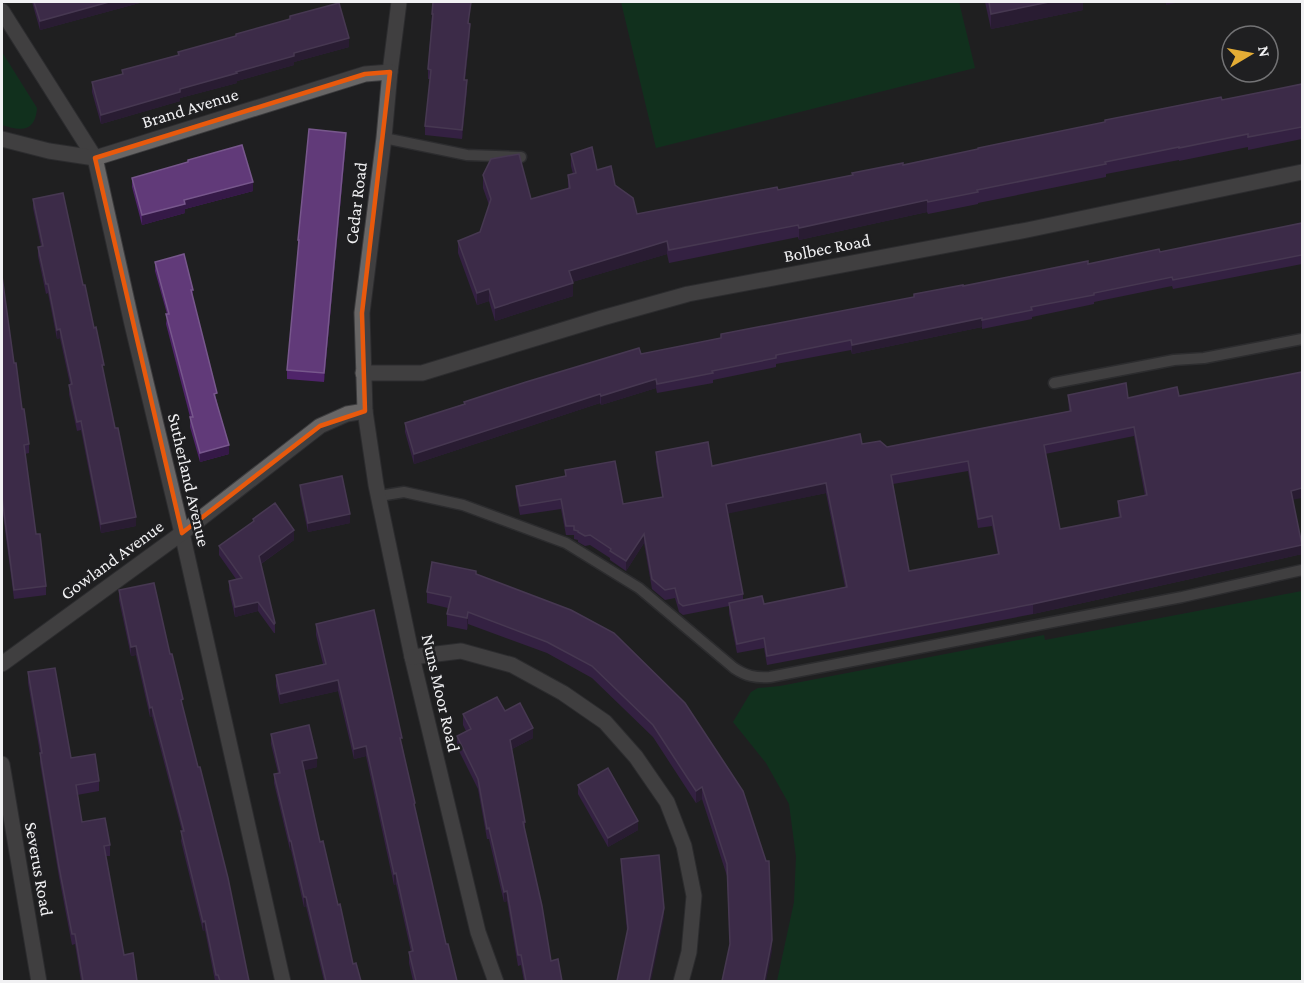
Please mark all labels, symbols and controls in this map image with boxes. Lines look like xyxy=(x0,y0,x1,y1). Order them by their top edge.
north arrow xyxy=(1220,24,1280,84)
text: N xyxy=(1255,45,1274,58)
street label: Brand Avenue xyxy=(139,84,241,132)
street label: Cedar Road xyxy=(341,160,371,245)
street label: Bolbec Road xyxy=(782,230,873,266)
street label: Sutherland Avenue xyxy=(164,411,214,549)
street label: Gowland Avenue xyxy=(57,516,167,604)
street label: Nuns Moor Road xyxy=(418,632,464,754)
street label: Severus Road xyxy=(21,820,57,918)

